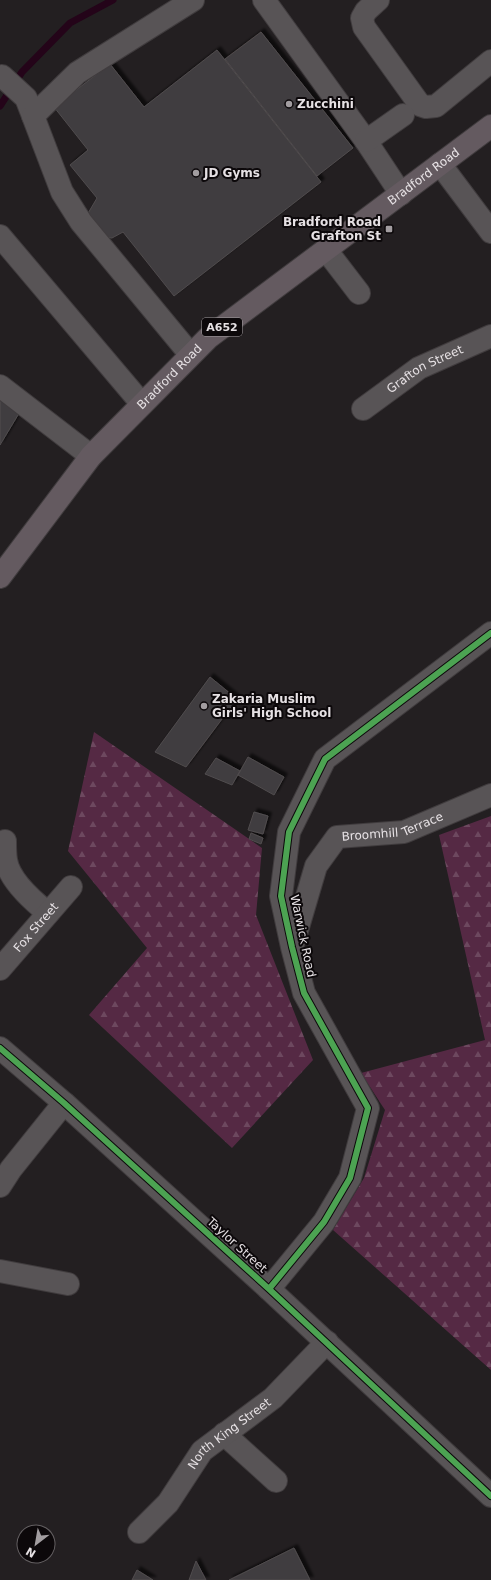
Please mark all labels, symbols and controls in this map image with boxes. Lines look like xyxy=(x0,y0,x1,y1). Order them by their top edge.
place label: Zucchini xyxy=(297,97,354,111)
marker: Zucchini xyxy=(284,99,294,109)
street label: Bradford Road xyxy=(385,145,462,208)
place label: JD Gyms xyxy=(203,166,260,180)
marker: JD Gyms xyxy=(191,168,201,178)
place label: Bradford Road Grafton St xyxy=(283,215,381,243)
marker: Bradford Road Grafton St xyxy=(384,224,394,234)
road number: A652 xyxy=(202,318,242,336)
street label: Bradford Road xyxy=(134,341,205,412)
street label: Grafton Street xyxy=(384,342,465,396)
place label: Zakaria Muslim Girls' High School xyxy=(212,692,331,720)
marker: Zakaria Muslim Girls' High School xyxy=(199,701,209,711)
street label: Broomhill Terrace xyxy=(341,809,445,844)
street label: Warwick Road xyxy=(287,893,319,979)
street label: Fox Street xyxy=(11,900,61,955)
street label: Taylor Street xyxy=(203,1214,270,1276)
street label: North King Street xyxy=(185,1395,274,1472)
north arrow xyxy=(16,1524,56,1564)
text: N xyxy=(24,1544,38,1560)

